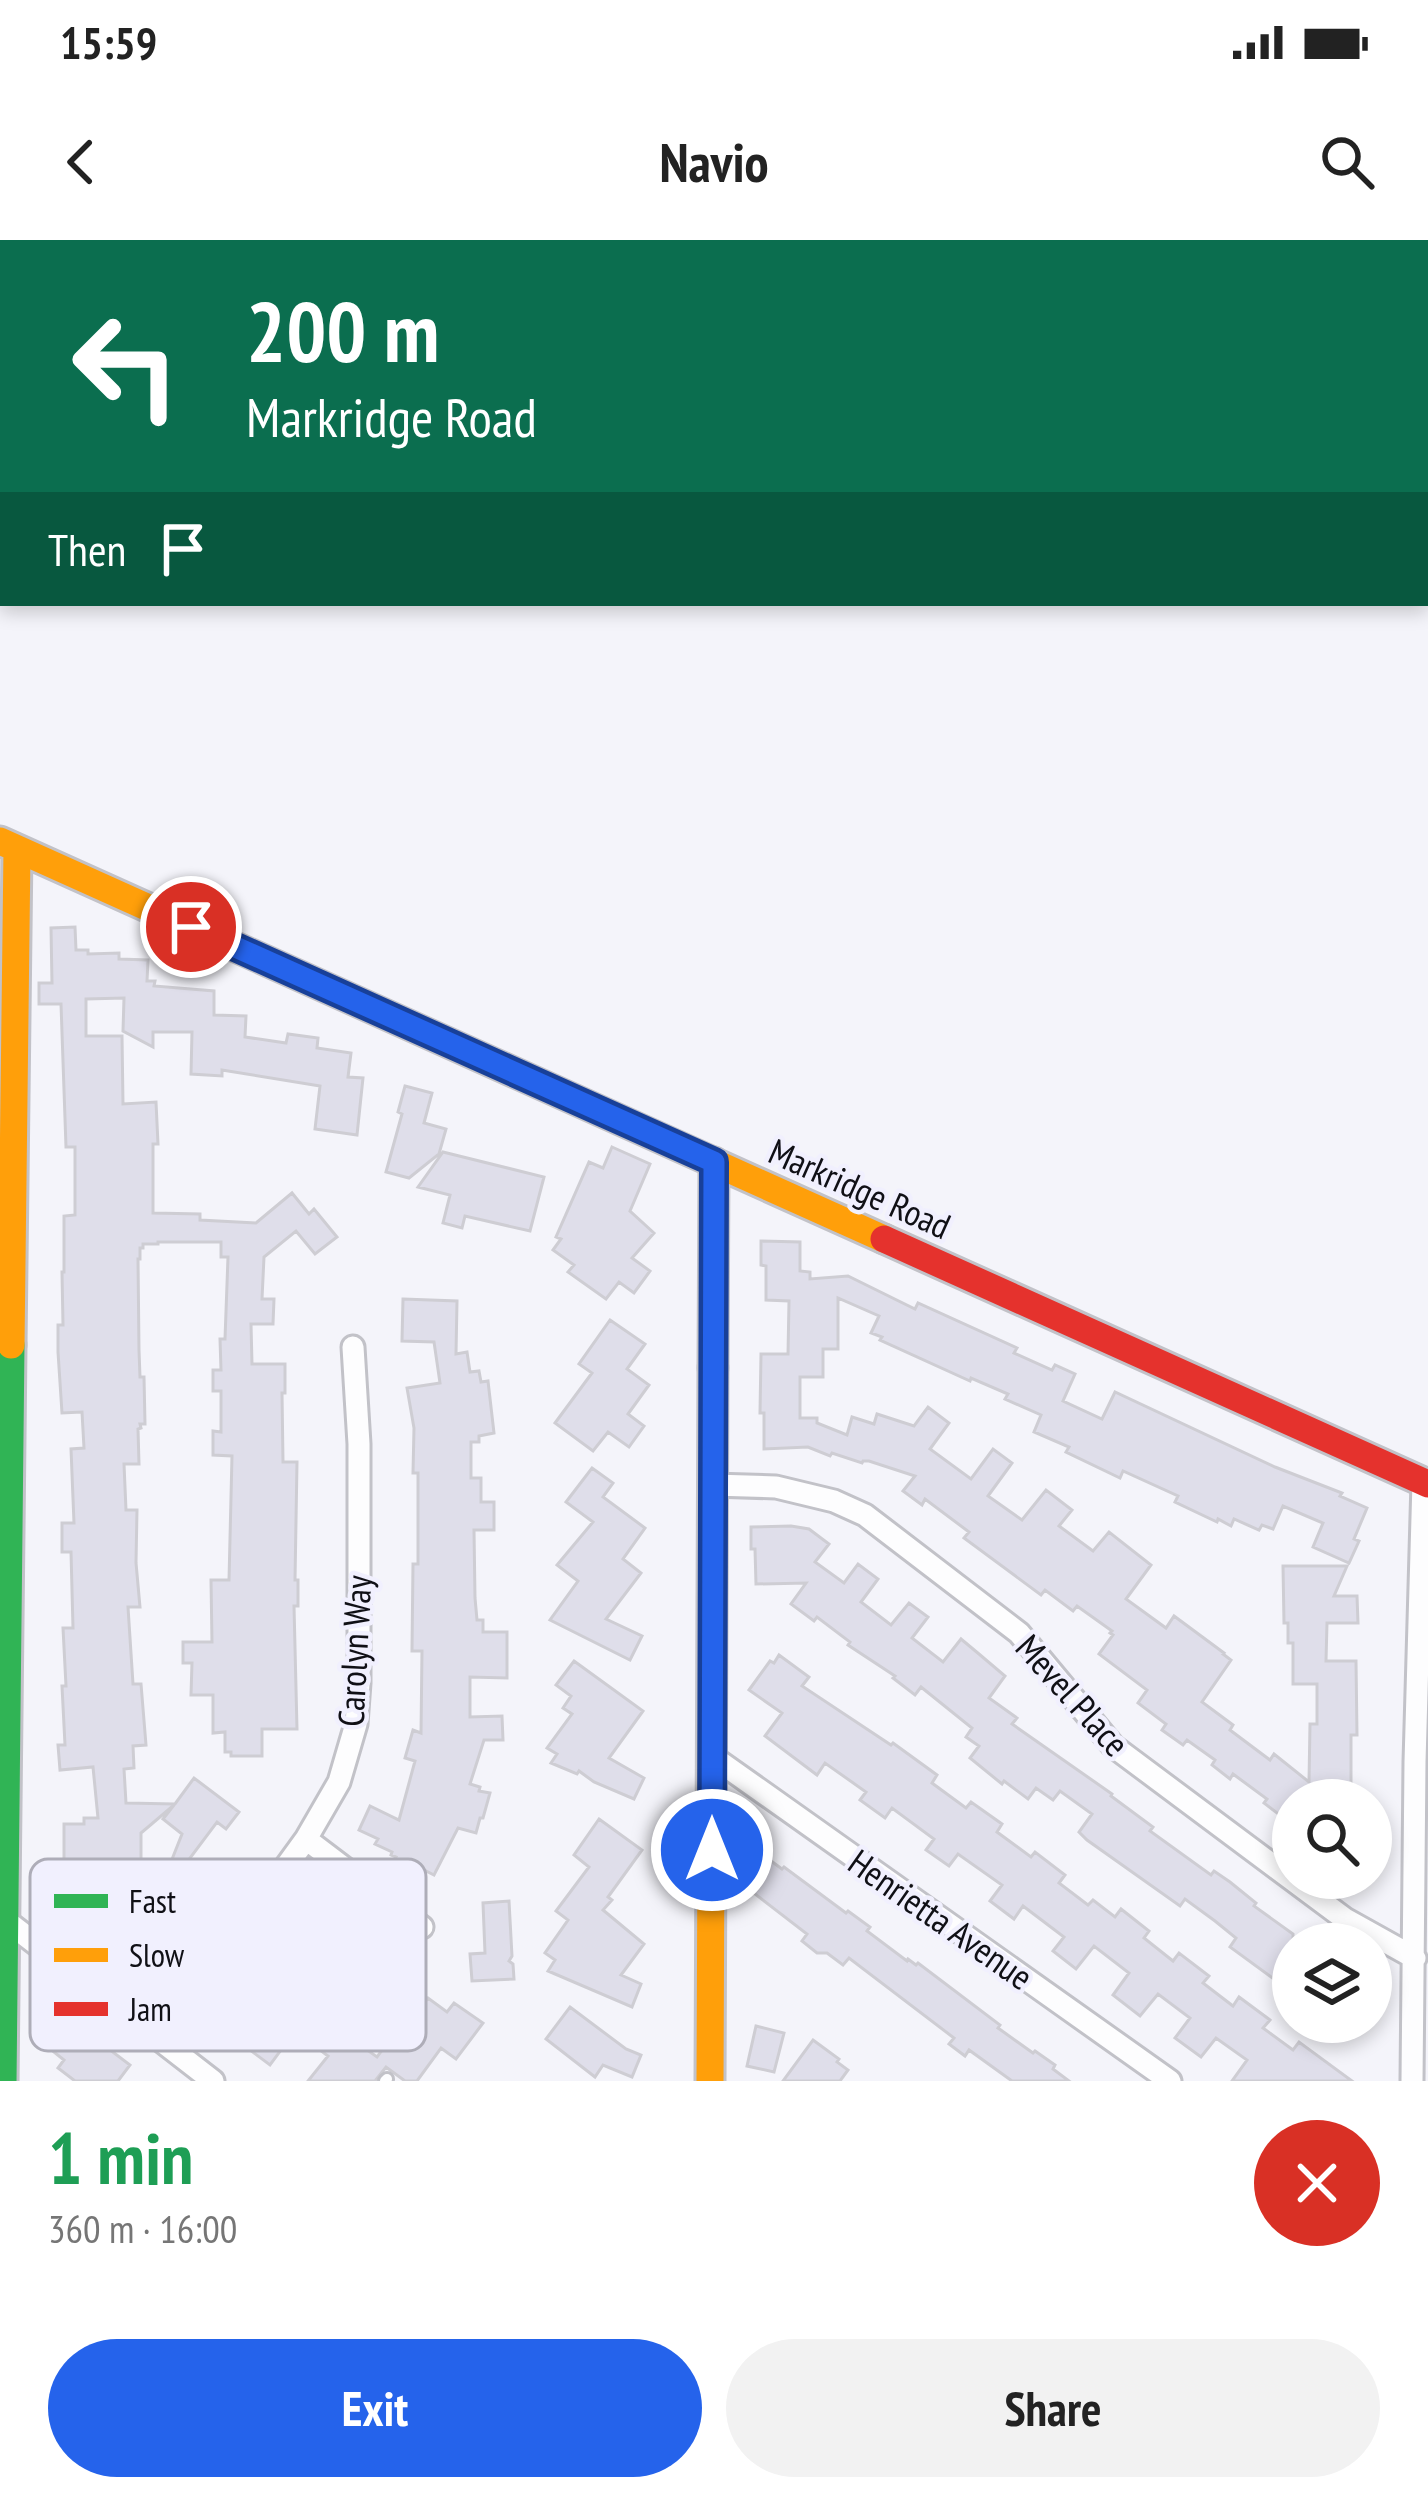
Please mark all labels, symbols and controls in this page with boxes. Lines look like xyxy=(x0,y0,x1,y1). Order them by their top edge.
text: 15:59 xyxy=(60,13,157,71)
text: Navio xyxy=(659,127,769,197)
icon: back xyxy=(48,129,114,195)
icon: search xyxy=(1314,129,1380,195)
text: 200 m xyxy=(246,276,439,385)
icon: left xyxy=(48,288,204,444)
text: Markridge Road xyxy=(246,382,537,452)
icon: arrive xyxy=(150,516,216,582)
text: Then xyxy=(48,520,126,578)
pin xyxy=(140,876,242,978)
icon: arrive xyxy=(158,894,224,960)
street label: Markridge Road xyxy=(762,1127,958,1249)
street label: Carolyn Way xyxy=(327,1574,381,1728)
street label: Mevel Place xyxy=(1006,1624,1140,1766)
map controls xyxy=(1272,1779,1392,2043)
button: search xyxy=(1272,1779,1392,1899)
position arrow xyxy=(649,1787,775,1913)
street label: Henrietta Avenue xyxy=(840,1838,1042,2000)
legend xyxy=(30,1859,426,2051)
text: Fast xyxy=(129,1879,176,1922)
button: layers xyxy=(1272,1923,1392,2043)
text: Slow xyxy=(129,1933,185,1976)
text: Jam xyxy=(128,1987,172,2030)
text: 1 min xyxy=(48,2111,193,2204)
button: close xyxy=(1254,2120,1380,2246)
text: 360 m · 16:00 xyxy=(48,2203,237,2254)
button: Exit xyxy=(48,2339,702,2477)
button: Share xyxy=(726,2339,1380,2477)

